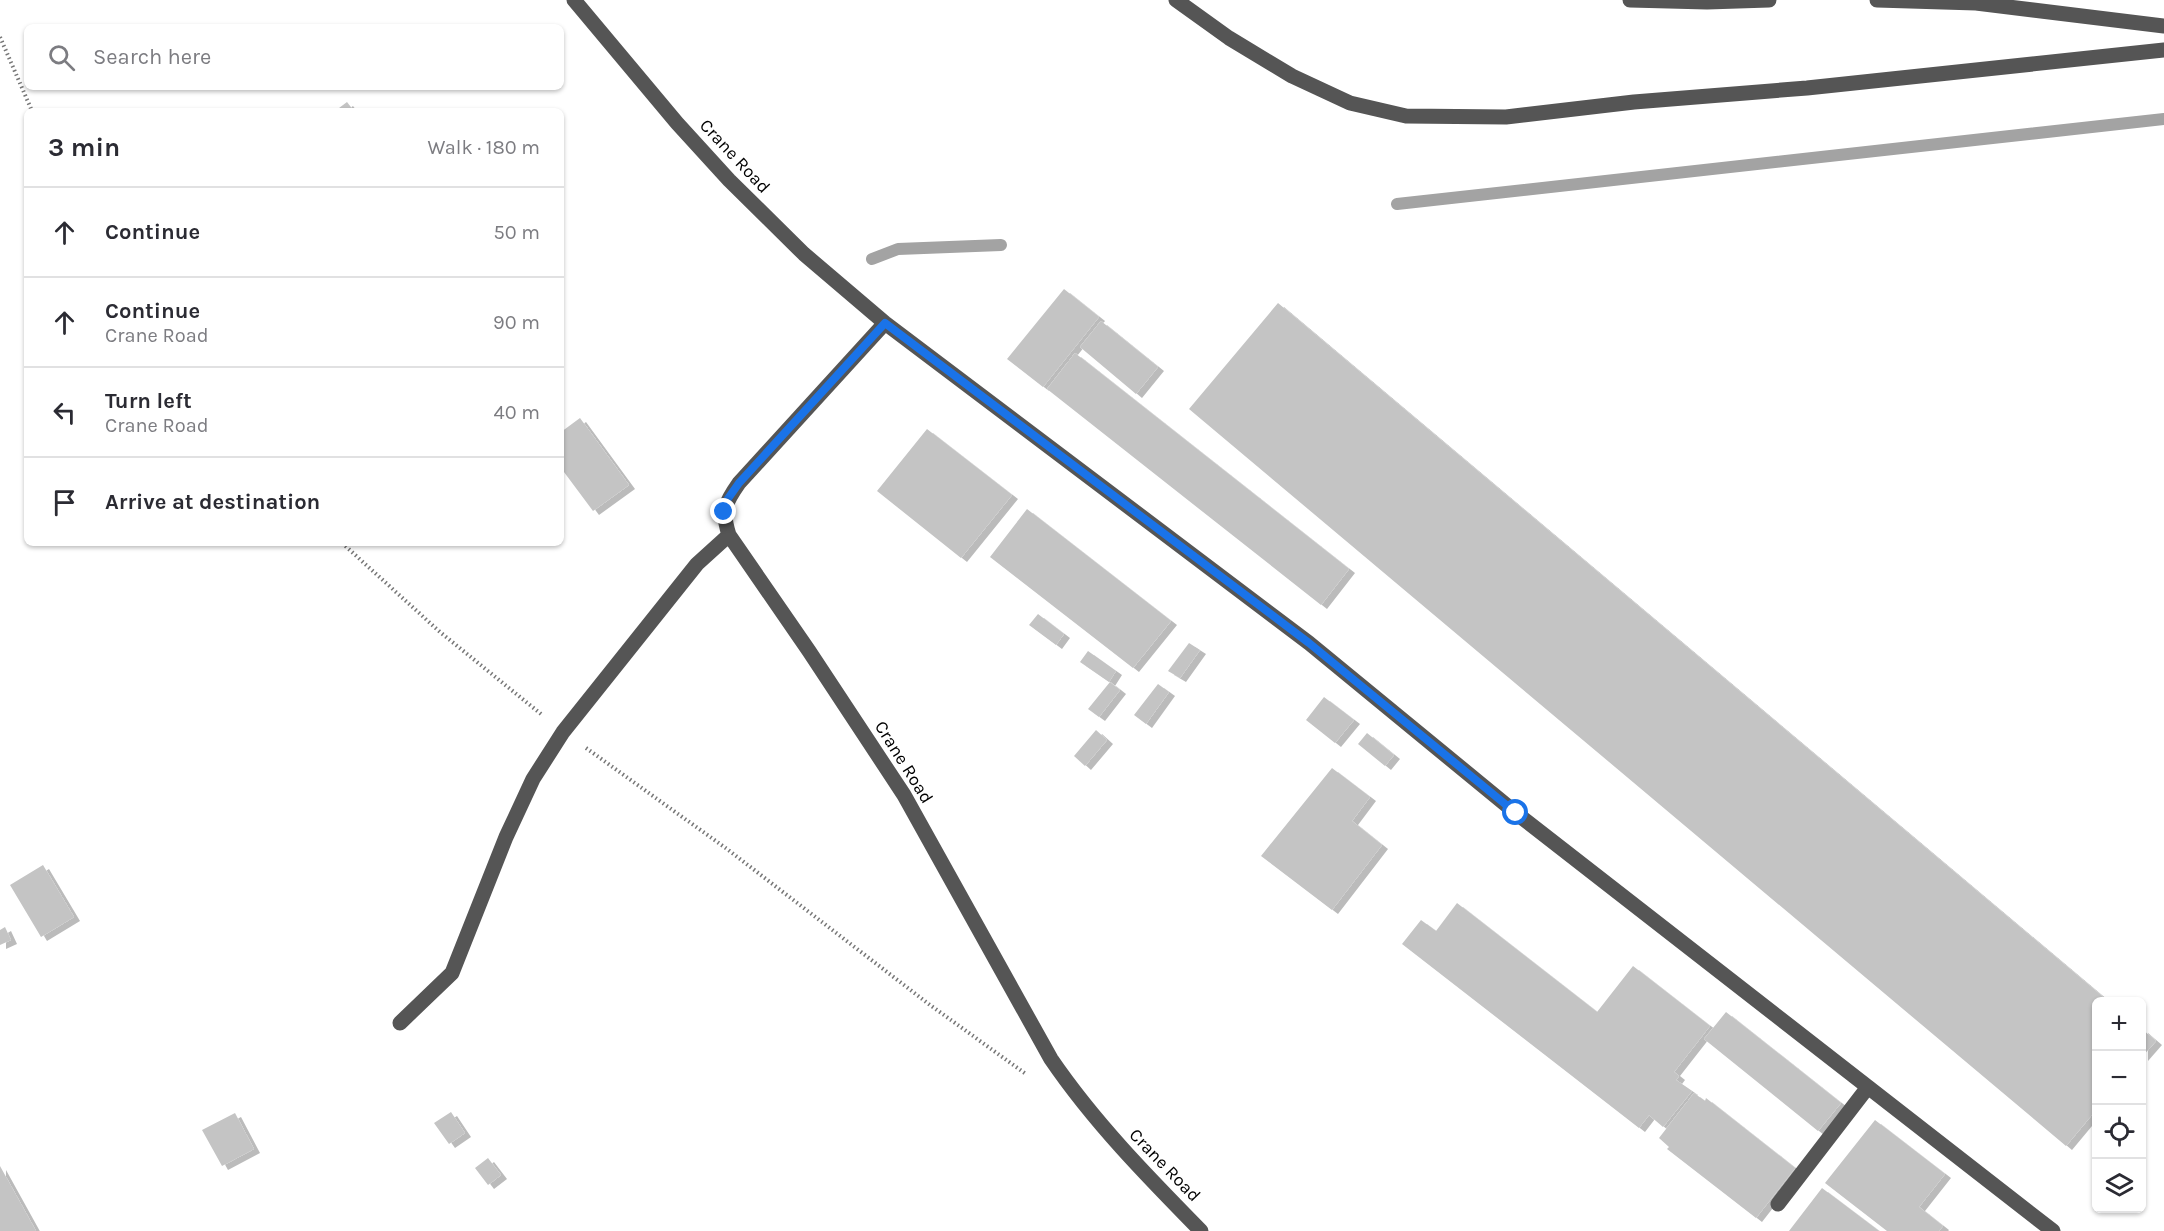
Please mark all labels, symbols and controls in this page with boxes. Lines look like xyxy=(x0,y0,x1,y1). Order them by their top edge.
search box xyxy=(24,24,564,90)
icon: search xyxy=(45,41,78,74)
text: Search here xyxy=(93,44,211,70)
street label: Crane Road xyxy=(695,114,775,198)
text: 3 min xyxy=(48,132,120,163)
text: Walk · 180 m xyxy=(428,136,540,159)
icon: ahead xyxy=(48,216,81,249)
text: Continue xyxy=(105,219,200,245)
text: 50 m xyxy=(493,221,540,244)
text: Continue xyxy=(105,298,200,324)
icon: ahead xyxy=(48,306,81,339)
text: 90 m xyxy=(493,311,540,334)
text: Crane Road xyxy=(105,324,209,347)
text: Turn left xyxy=(105,388,192,414)
icon: left xyxy=(48,396,81,429)
text: 40 m xyxy=(494,401,540,424)
text: Crane Road xyxy=(105,414,209,437)
icon: arrive xyxy=(48,486,81,519)
text: Arrive at destination xyxy=(105,489,320,515)
route end xyxy=(710,498,736,524)
street label: Crane Road xyxy=(870,717,938,807)
route start xyxy=(1502,799,1528,825)
map controls xyxy=(2092,997,2146,1213)
button: + xyxy=(2092,997,2146,1051)
button: − xyxy=(2092,1051,2146,1105)
button: locate xyxy=(2092,1105,2146,1159)
street label: Crane Road xyxy=(1125,1124,1205,1206)
button: layers xyxy=(2092,1159,2146,1213)

